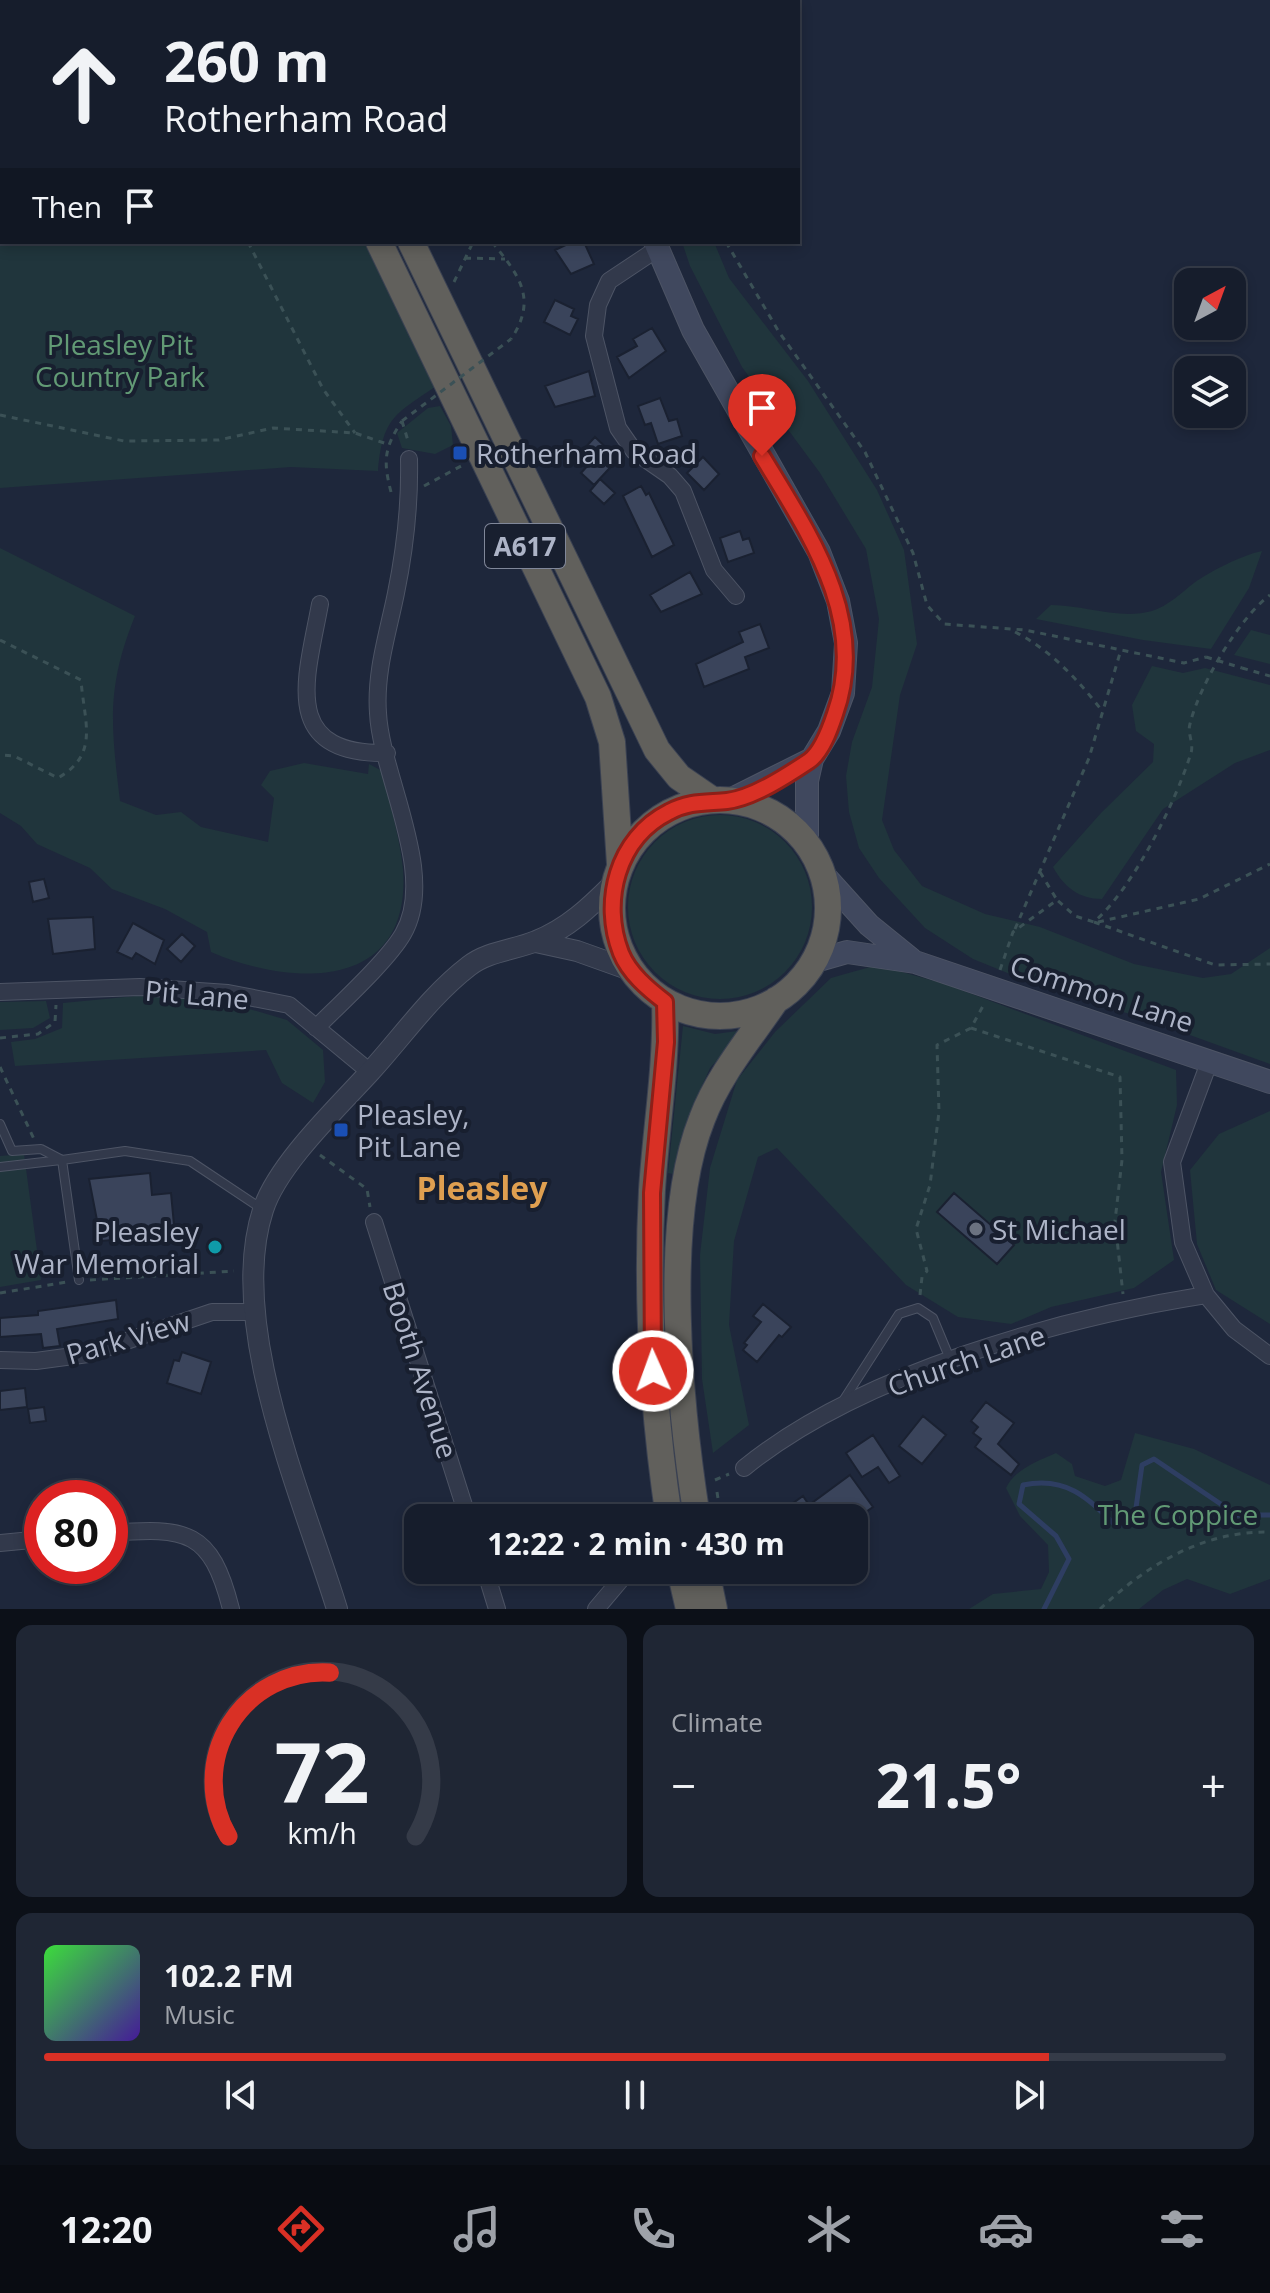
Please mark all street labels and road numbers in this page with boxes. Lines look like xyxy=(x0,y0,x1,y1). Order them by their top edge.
road number: A617 xyxy=(485,524,565,568)
street label: Common Lane xyxy=(1005,945,1199,1041)
street label: Pit Lane xyxy=(143,971,251,1017)
street label: Booth Avenue xyxy=(375,1277,467,1463)
street label: Park View xyxy=(62,1301,195,1373)
street label: Church Lane xyxy=(882,1315,1050,1405)

